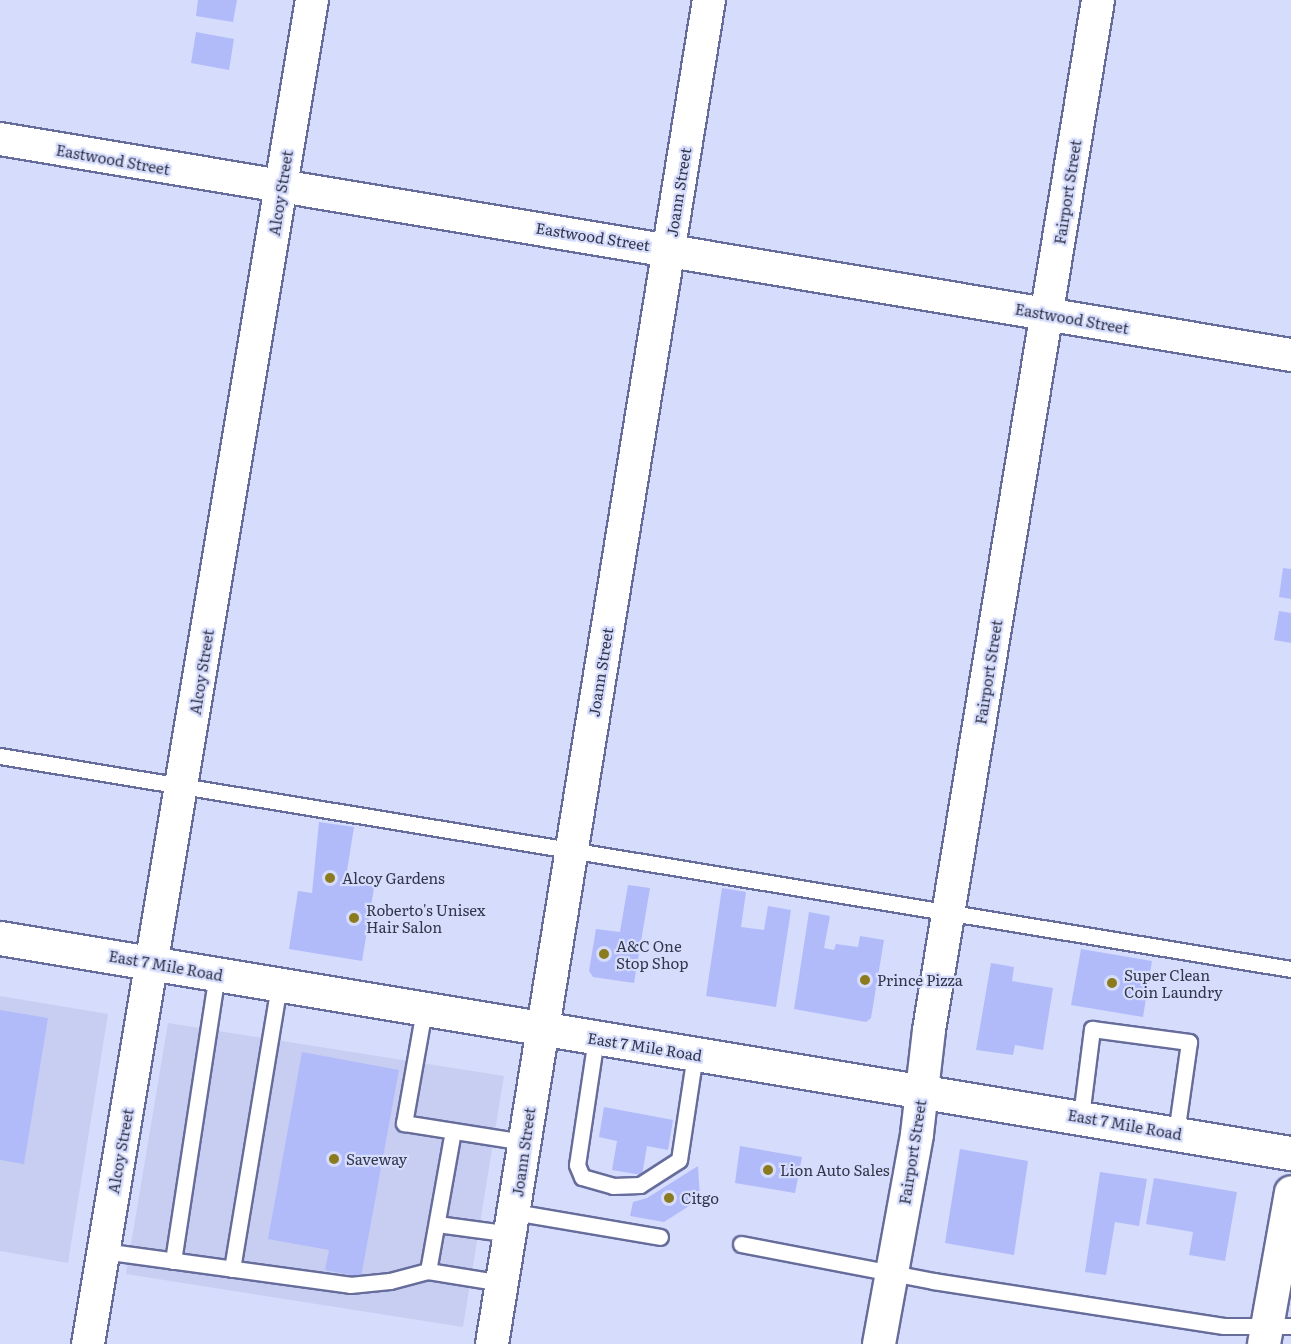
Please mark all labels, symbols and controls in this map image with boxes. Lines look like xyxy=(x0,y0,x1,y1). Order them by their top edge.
street label: Fairport Street xyxy=(1050,138,1084,246)
street label: Eastwood Street xyxy=(55,140,171,178)
street label: Joann Street xyxy=(662,146,694,238)
street label: Alcoy Street xyxy=(264,149,296,237)
street label: Eastwood Street xyxy=(535,218,651,254)
street label: Eastwood Street xyxy=(1014,299,1130,337)
street label: Fairport Street xyxy=(971,618,1005,726)
street label: Joann Street xyxy=(584,626,616,718)
street label: Alcoy Street xyxy=(185,628,217,716)
place label: Alcoy Gardens xyxy=(342,869,445,887)
marker: Alcoy Gardens xyxy=(323,871,337,885)
place label: Roberto's Unisex Hair Salon xyxy=(366,900,486,935)
marker: Roberto's Unisex Hair Salon xyxy=(347,911,361,925)
place label: A&C One Stop Shop xyxy=(616,936,688,971)
street label: East 7 Mile Road xyxy=(107,946,225,984)
marker: A&C One Stop Shop xyxy=(597,947,611,961)
place label: Super Clean Coin Laundry xyxy=(1124,965,1223,1000)
place label: Prince Pizza xyxy=(877,971,963,989)
marker: Prince Pizza xyxy=(858,973,872,987)
marker: Super Clean Coin Laundry xyxy=(1105,976,1119,990)
street label: East 7 Mile Road xyxy=(586,1028,704,1064)
street label: Fairport Street xyxy=(895,1098,929,1206)
street label: East 7 Mile Road xyxy=(1066,1105,1184,1143)
street label: Joann Street xyxy=(508,1106,538,1198)
street label: Alcoy Street xyxy=(104,1107,136,1195)
place label: Saveway xyxy=(346,1150,407,1168)
marker: Saveway xyxy=(327,1152,341,1166)
place label: Lion Auto Sales xyxy=(780,1161,890,1179)
marker: Lion Auto Sales xyxy=(761,1163,775,1177)
place label: Citgo xyxy=(681,1189,719,1207)
marker: Citgo xyxy=(662,1191,676,1205)

